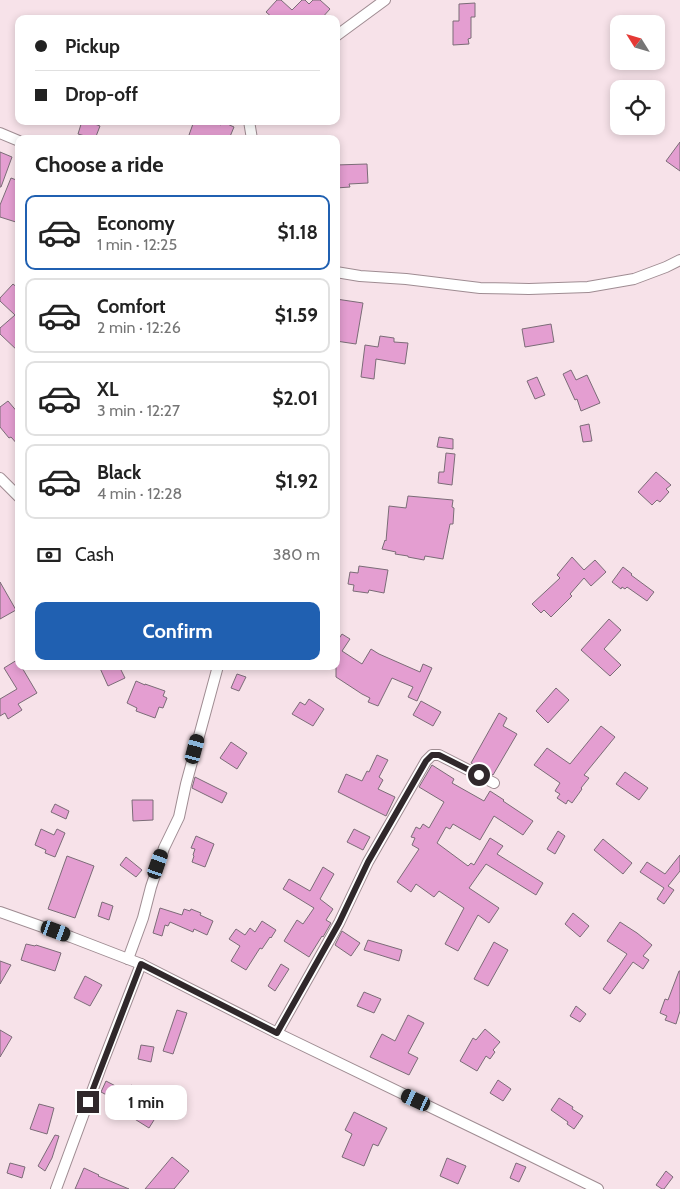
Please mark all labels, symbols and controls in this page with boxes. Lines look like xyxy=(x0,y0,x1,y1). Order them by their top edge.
north arrow xyxy=(610,15,665,70)
map controls xyxy=(610,15,665,135)
text: Pickup xyxy=(65,35,120,58)
button: locate xyxy=(610,80,665,135)
text: Drop-off xyxy=(65,83,138,106)
text: Choose a ride xyxy=(35,151,164,178)
icon: car xyxy=(37,210,82,255)
text: Economy xyxy=(97,212,175,235)
text: $1.18 xyxy=(278,221,318,244)
text: 1 min · 12:25 xyxy=(97,235,177,254)
icon: car xyxy=(37,293,82,338)
text: Comfort xyxy=(97,295,166,318)
text: $1.59 xyxy=(275,304,318,327)
text: 2 min · 12:26 xyxy=(97,318,181,337)
icon: car xyxy=(37,376,82,421)
text: XL xyxy=(97,378,118,401)
text: $2.01 xyxy=(272,387,318,410)
text: 3 min · 12:27 xyxy=(97,401,180,420)
icon: car xyxy=(37,459,82,504)
text: Black xyxy=(97,461,141,484)
text: $1.92 xyxy=(275,470,318,493)
text: 4 min · 12:28 xyxy=(97,484,182,503)
icon: cash xyxy=(35,541,63,569)
text: Cash xyxy=(75,543,114,566)
text: 380 m xyxy=(273,545,320,564)
button: Confirm xyxy=(35,602,320,660)
car xyxy=(183,733,206,765)
route start xyxy=(468,764,490,786)
car xyxy=(146,847,169,881)
car xyxy=(39,919,72,943)
callout: 1 min xyxy=(106,1084,188,1120)
car xyxy=(399,1087,432,1113)
route end xyxy=(77,1091,99,1113)
text: 1 min xyxy=(128,1093,164,1112)

